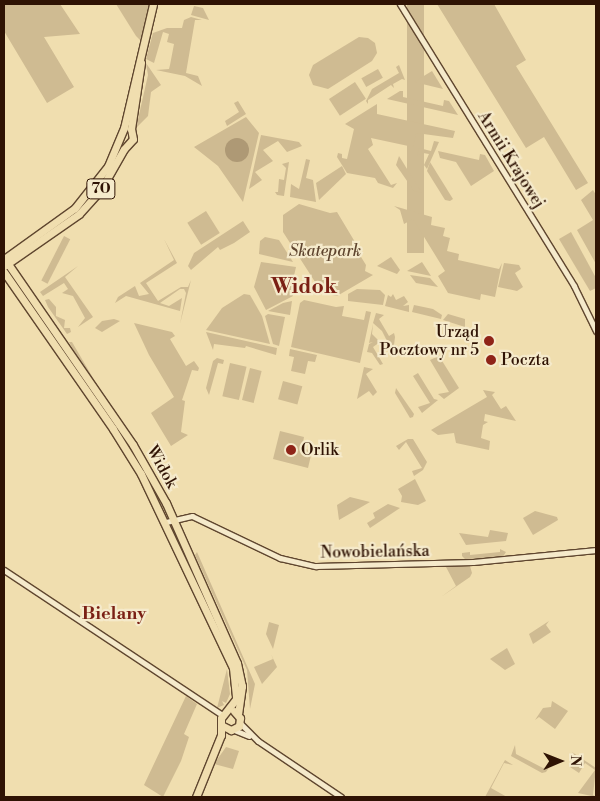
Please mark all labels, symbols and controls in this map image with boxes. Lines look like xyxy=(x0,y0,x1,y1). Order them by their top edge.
street label: Armii Krajowej xyxy=(473,108,549,212)
road number: 70 xyxy=(86,176,116,202)
park label: Skatepark xyxy=(289,241,361,261)
district label: Widok xyxy=(271,274,337,300)
place label: Urząd Pocztowy nr 5 xyxy=(380,322,479,360)
marker: Urząd Pocztowy nr 5 xyxy=(483,335,495,347)
place label: Poczta xyxy=(501,350,550,370)
marker: Poczta xyxy=(485,354,497,366)
place label: Orlik xyxy=(301,440,339,460)
street label: Widok xyxy=(143,442,181,492)
marker: Orlik xyxy=(285,444,297,456)
street label: Nowobielańska xyxy=(320,541,430,563)
district label: Bielany xyxy=(82,603,146,625)
north arrow xyxy=(535,736,585,786)
text: N xyxy=(566,755,584,766)

